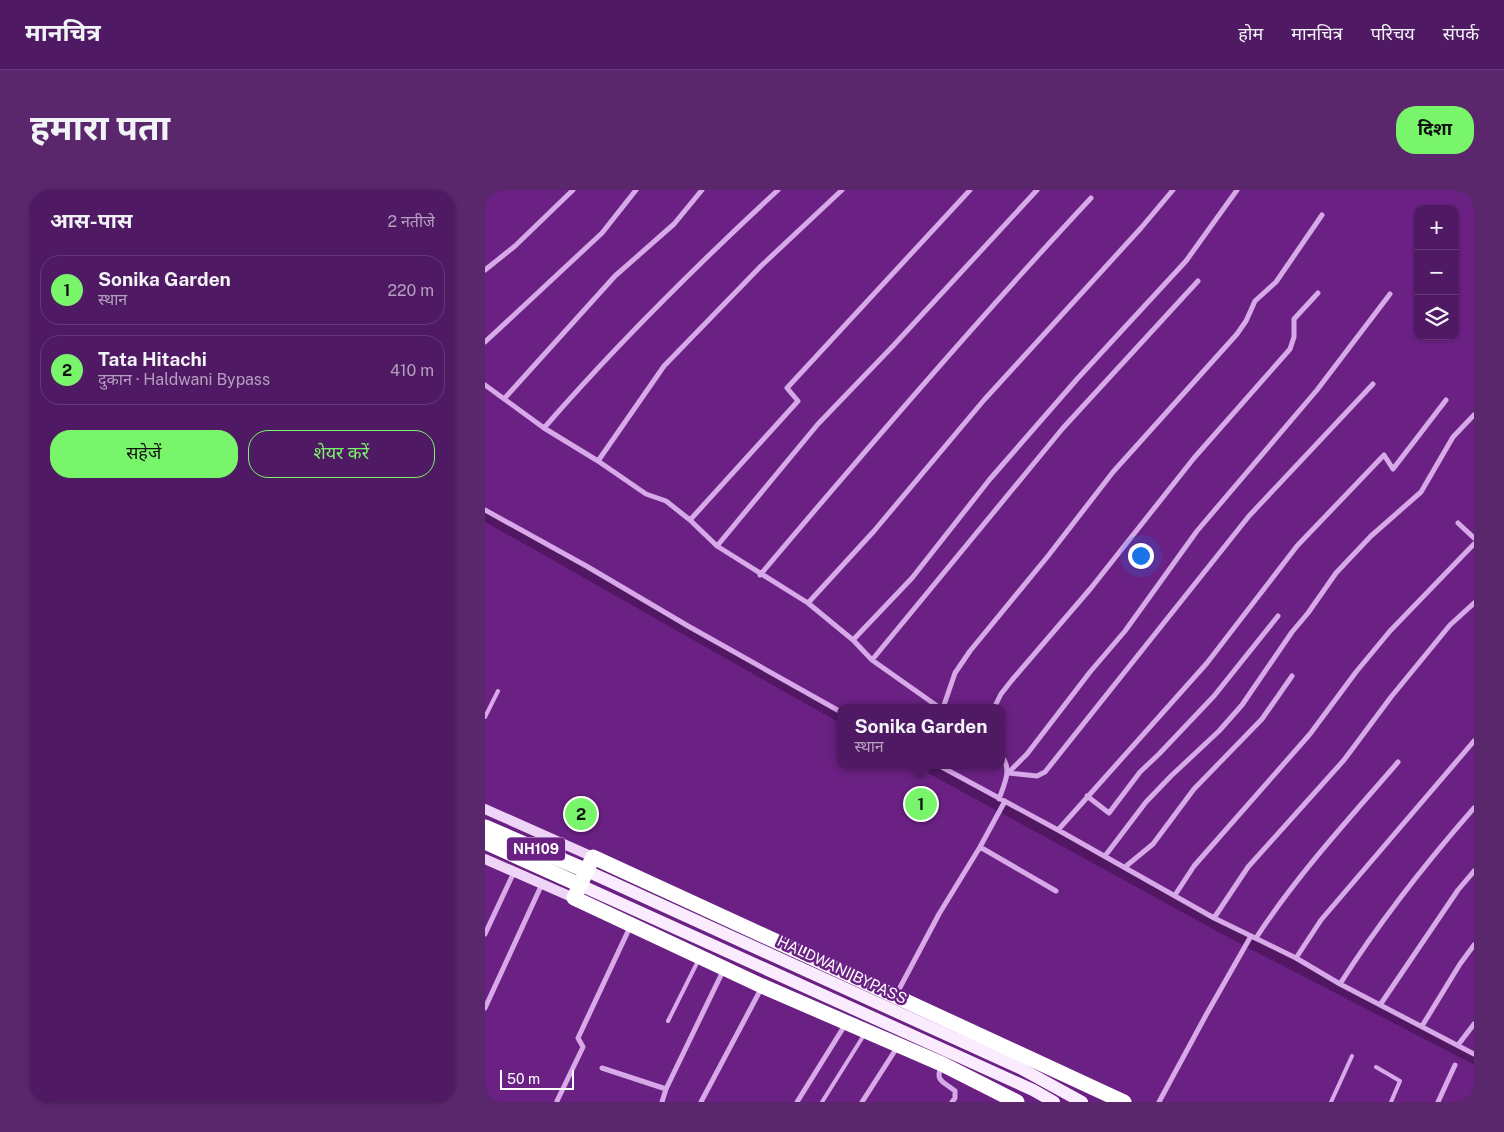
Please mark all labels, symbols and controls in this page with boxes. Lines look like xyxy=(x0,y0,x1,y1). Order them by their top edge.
text: मानचित्र xyxy=(25,18,101,46)
text: होम xyxy=(1238,23,1263,44)
text: मानचित्र xyxy=(1291,23,1343,44)
text: परिचय xyxy=(1371,23,1415,44)
text: संपर्क xyxy=(1443,23,1479,44)
button: दिशा xyxy=(1396,106,1474,154)
text: हमारा पता xyxy=(30,107,170,148)
map controls xyxy=(1414,205,1459,340)
button: + xyxy=(1414,205,1459,250)
text: आस-पास xyxy=(50,208,132,233)
text: 2 नतीजे xyxy=(388,212,435,231)
button: − xyxy=(1414,250,1459,295)
text: Sonika Garden xyxy=(98,268,231,290)
text: 1 xyxy=(64,281,70,300)
text: 220 m xyxy=(387,281,434,300)
text: स्थान xyxy=(98,290,127,309)
button: layers xyxy=(1414,295,1459,340)
text: Tata Hitachi xyxy=(98,348,207,370)
text: 2 xyxy=(62,361,72,380)
text: 410 m xyxy=(390,361,434,380)
text: दुकान · Haldwani Bypass xyxy=(98,370,270,389)
button: सहेजें xyxy=(50,430,238,478)
button: शेयर करें xyxy=(248,430,435,478)
your location xyxy=(1128,543,1154,569)
popup xyxy=(837,704,1005,769)
text: Sonika Garden xyxy=(855,715,987,737)
text: स्थान xyxy=(855,737,884,756)
pin: 1 xyxy=(905,785,937,823)
pin: 2 xyxy=(565,795,597,833)
road number: NH109 xyxy=(507,838,565,861)
street label: HALDWANI BYPASS xyxy=(775,932,910,1007)
scale bar xyxy=(500,1067,574,1090)
text: 50 m xyxy=(507,1071,540,1087)

